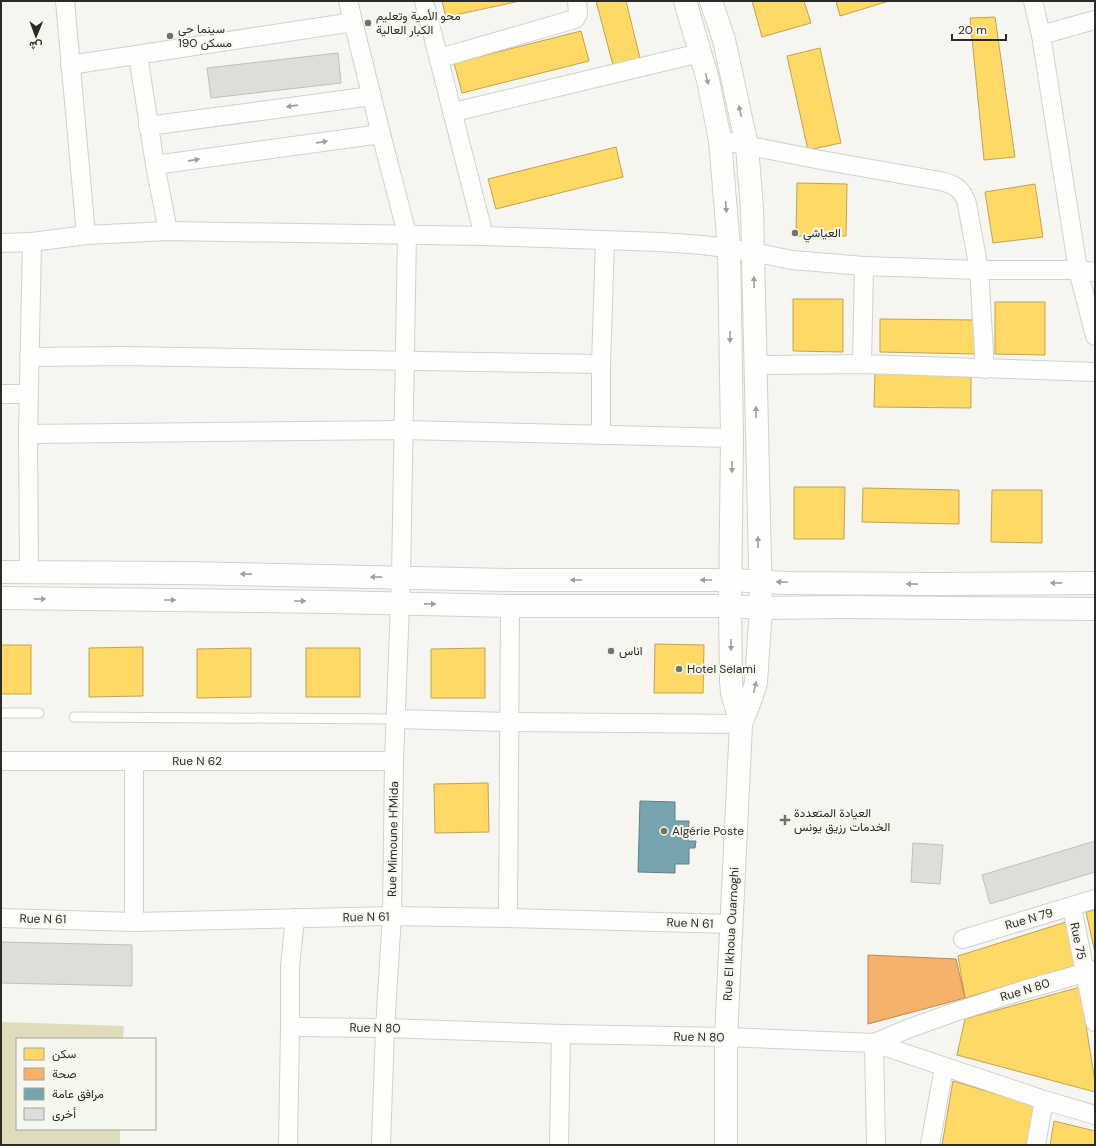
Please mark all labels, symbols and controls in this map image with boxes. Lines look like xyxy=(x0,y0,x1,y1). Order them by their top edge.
place label: محو الأمية وتعليم الكبار العالية xyxy=(376,8,461,38)
north arrow xyxy=(16,16,56,56)
scale bar xyxy=(952,16,1006,42)
marker: محو الأمية وتعليم الكبار العالية xyxy=(363,18,373,28)
place label: سينما حي 190 مسكن xyxy=(178,21,232,51)
text: 20 m xyxy=(958,22,987,38)
marker: سينما حي 190 مسكن xyxy=(165,31,175,41)
text: ش xyxy=(29,39,43,53)
one-way arrow xyxy=(705,73,711,85)
one-way arrow xyxy=(286,103,298,110)
one-way arrow xyxy=(737,105,743,117)
one-way arrow xyxy=(316,139,328,145)
one-way arrow xyxy=(187,157,200,163)
one-way arrow xyxy=(723,201,729,213)
place label: العياشي xyxy=(803,225,841,243)
marker: العياشي xyxy=(790,228,800,238)
one-way arrow xyxy=(751,275,757,288)
one-way arrow xyxy=(727,331,733,344)
one-way arrow xyxy=(753,405,759,418)
one-way arrow xyxy=(729,461,735,474)
one-way arrow xyxy=(755,536,762,548)
one-way arrow xyxy=(239,571,252,577)
one-way arrow xyxy=(369,574,382,580)
one-way arrow xyxy=(569,577,582,583)
one-way arrow xyxy=(699,577,712,583)
one-way arrow xyxy=(776,579,788,586)
one-way arrow xyxy=(1049,580,1062,586)
one-way arrow xyxy=(905,581,918,587)
one-way arrow xyxy=(34,596,47,602)
one-way arrow xyxy=(164,597,177,603)
one-way arrow xyxy=(294,598,307,604)
one-way arrow xyxy=(424,601,437,607)
one-way arrow xyxy=(727,639,734,651)
place label: اناس xyxy=(619,643,643,659)
marker: اناس xyxy=(606,646,616,656)
place label: Hotel Selami xyxy=(687,661,756,677)
marker: Hotel Selami xyxy=(674,664,684,674)
one-way arrow xyxy=(752,681,758,694)
street label: Rue N 62 xyxy=(172,753,222,769)
street label: Rue Mimoune H'Mida xyxy=(384,781,402,897)
place label: العيادة المتعددة الخدمات رزيق يونس xyxy=(794,805,890,835)
marker: العيادة المتعددة الخدمات رزيق يونس xyxy=(779,814,791,826)
place label: Algérie Poste xyxy=(672,823,744,839)
marker: Algérie Poste xyxy=(659,826,669,836)
street label: Rue EI Ikhoua Ouarnoghi xyxy=(720,867,742,1001)
street label: Rue N 79 xyxy=(1003,905,1055,933)
street label: Rue N 61 xyxy=(342,909,390,925)
street label: Rue N 61 xyxy=(19,911,67,927)
street label: Rue N 61 xyxy=(666,914,714,932)
street label: Rue 75 xyxy=(1066,921,1090,961)
street label: Rue N 80 xyxy=(998,975,1052,1005)
street label: Rue N 80 xyxy=(349,1020,401,1036)
street label: Rue N 80 xyxy=(673,1029,725,1045)
legend xyxy=(16,1038,156,1130)
text: سكن xyxy=(52,1046,76,1062)
text: صحة xyxy=(52,1066,76,1082)
text: مرافق عامة xyxy=(52,1086,104,1102)
text: أخرى xyxy=(52,1106,76,1122)

